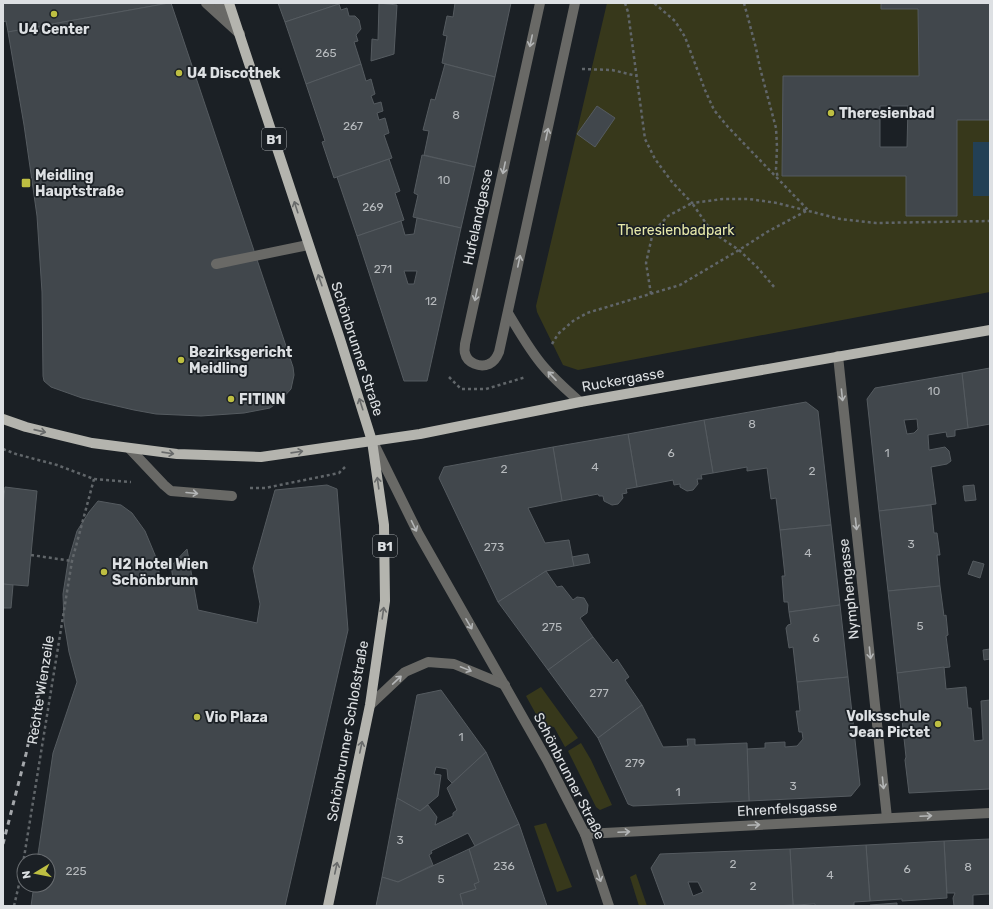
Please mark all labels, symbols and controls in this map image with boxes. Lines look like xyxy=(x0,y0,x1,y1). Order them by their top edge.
marker: U4 Center xyxy=(49,9,59,19)
place label: U4 Center xyxy=(19,21,90,38)
one-way arrow xyxy=(527,34,535,47)
house number: 265 xyxy=(315,46,337,60)
place label: U4 Discothek xyxy=(187,65,281,82)
marker: U4 Discothek xyxy=(174,68,184,78)
place label: Theresienbad xyxy=(839,105,935,122)
house number: 8 xyxy=(452,108,460,122)
marker: Theresienbad xyxy=(826,108,836,118)
house number: 267 xyxy=(343,119,363,133)
road number: B1 xyxy=(262,128,286,150)
one-way arrow xyxy=(543,128,551,141)
one-way arrow xyxy=(499,161,507,174)
place label: Meidling Hauptstraße xyxy=(35,167,124,200)
street label: Hufelandgasse xyxy=(460,167,497,267)
house number: 10 xyxy=(438,173,450,187)
marker: Meidling Hauptstraße xyxy=(20,177,32,189)
house number: 269 xyxy=(362,200,384,214)
one-way arrow xyxy=(292,201,299,214)
park label: Theresienbadpark xyxy=(617,222,735,239)
one-way arrow xyxy=(516,255,524,268)
house number: 271 xyxy=(374,262,392,276)
one-way arrow xyxy=(316,274,323,287)
street label: Schönbrunner Straße xyxy=(327,280,387,418)
one-way arrow xyxy=(471,288,479,301)
house number: 12 xyxy=(425,294,437,308)
place label: Bezirksgericht Meidling xyxy=(189,344,293,377)
marker: Bezirksgericht Meidling xyxy=(176,355,186,365)
street label: Ruckergasse xyxy=(580,364,666,396)
one-way arrow xyxy=(547,371,557,381)
house number: 10 xyxy=(928,384,940,398)
one-way arrow xyxy=(839,388,846,401)
place label: FITINN xyxy=(239,391,286,408)
marker: FITINN xyxy=(226,394,236,404)
one-way arrow xyxy=(356,398,364,410)
house number: 8 xyxy=(748,417,756,431)
one-way arrow xyxy=(33,427,46,435)
house number: 6 xyxy=(667,446,675,460)
house number: 1 xyxy=(884,446,890,460)
one-way arrow xyxy=(290,448,303,456)
one-way arrow xyxy=(161,449,174,457)
house number: 4 xyxy=(591,460,599,474)
house number: 2 xyxy=(500,462,508,476)
house number: 2 xyxy=(808,464,816,478)
one-way arrow xyxy=(374,477,382,490)
one-way arrow xyxy=(185,489,198,496)
one-way arrow xyxy=(852,517,860,530)
one-way arrow xyxy=(411,520,419,532)
road number: B1 xyxy=(373,535,397,557)
house number: 3 xyxy=(907,537,915,551)
street label: Nymphengasse xyxy=(835,538,863,640)
house number: 273 xyxy=(484,540,504,554)
house number: 4 xyxy=(804,546,812,560)
place label: H2 Hotel Wien Schönbrunn xyxy=(112,556,208,589)
marker: H2 Hotel Wien Schönbrunn xyxy=(99,567,109,577)
one-way arrow xyxy=(379,606,387,619)
one-way arrow xyxy=(466,618,474,630)
house number: 5 xyxy=(916,619,924,633)
house number: 275 xyxy=(542,620,562,634)
house number: 6 xyxy=(812,631,820,645)
street label: Rechte Wienzeile xyxy=(24,634,58,746)
street label: Schönbrunner Schloßstraße xyxy=(324,639,372,823)
one-way arrow xyxy=(866,647,873,660)
one-way arrow xyxy=(459,666,471,673)
one-way arrow xyxy=(392,676,402,685)
house number: 277 xyxy=(589,686,609,700)
place label: Volksschule Jean Pictet xyxy=(846,708,930,741)
place label: Vio Plaza xyxy=(205,709,268,726)
street label: Schönbrunner Straße xyxy=(530,710,608,842)
marker: Vio Plaza xyxy=(192,712,202,722)
marker: Volksschule Jean Pictet xyxy=(933,719,943,729)
house number: 1 xyxy=(458,730,464,744)
one-way arrow xyxy=(358,741,366,754)
house number: 279 xyxy=(625,756,645,770)
one-way arrow xyxy=(880,776,887,789)
house number: 3 xyxy=(789,779,797,793)
house number: 1 xyxy=(675,785,681,799)
street label: Ehrenfelsgasse xyxy=(736,798,838,820)
one-way arrow xyxy=(919,813,932,820)
one-way arrow xyxy=(747,821,760,829)
one-way arrow xyxy=(617,828,630,835)
house number: 3 xyxy=(396,833,404,847)
north arrow xyxy=(16,853,56,893)
house number: 2 xyxy=(729,857,737,871)
house number: 236 xyxy=(493,859,515,873)
house number: 8 xyxy=(964,860,972,874)
one-way arrow xyxy=(333,862,341,875)
house number: 6 xyxy=(903,862,911,876)
house number: 225 xyxy=(65,864,87,878)
house number: 4 xyxy=(826,868,834,882)
one-way arrow xyxy=(596,869,603,882)
text: N xyxy=(20,870,34,880)
house number: 5 xyxy=(437,872,445,886)
house number: 2 xyxy=(749,879,757,893)

